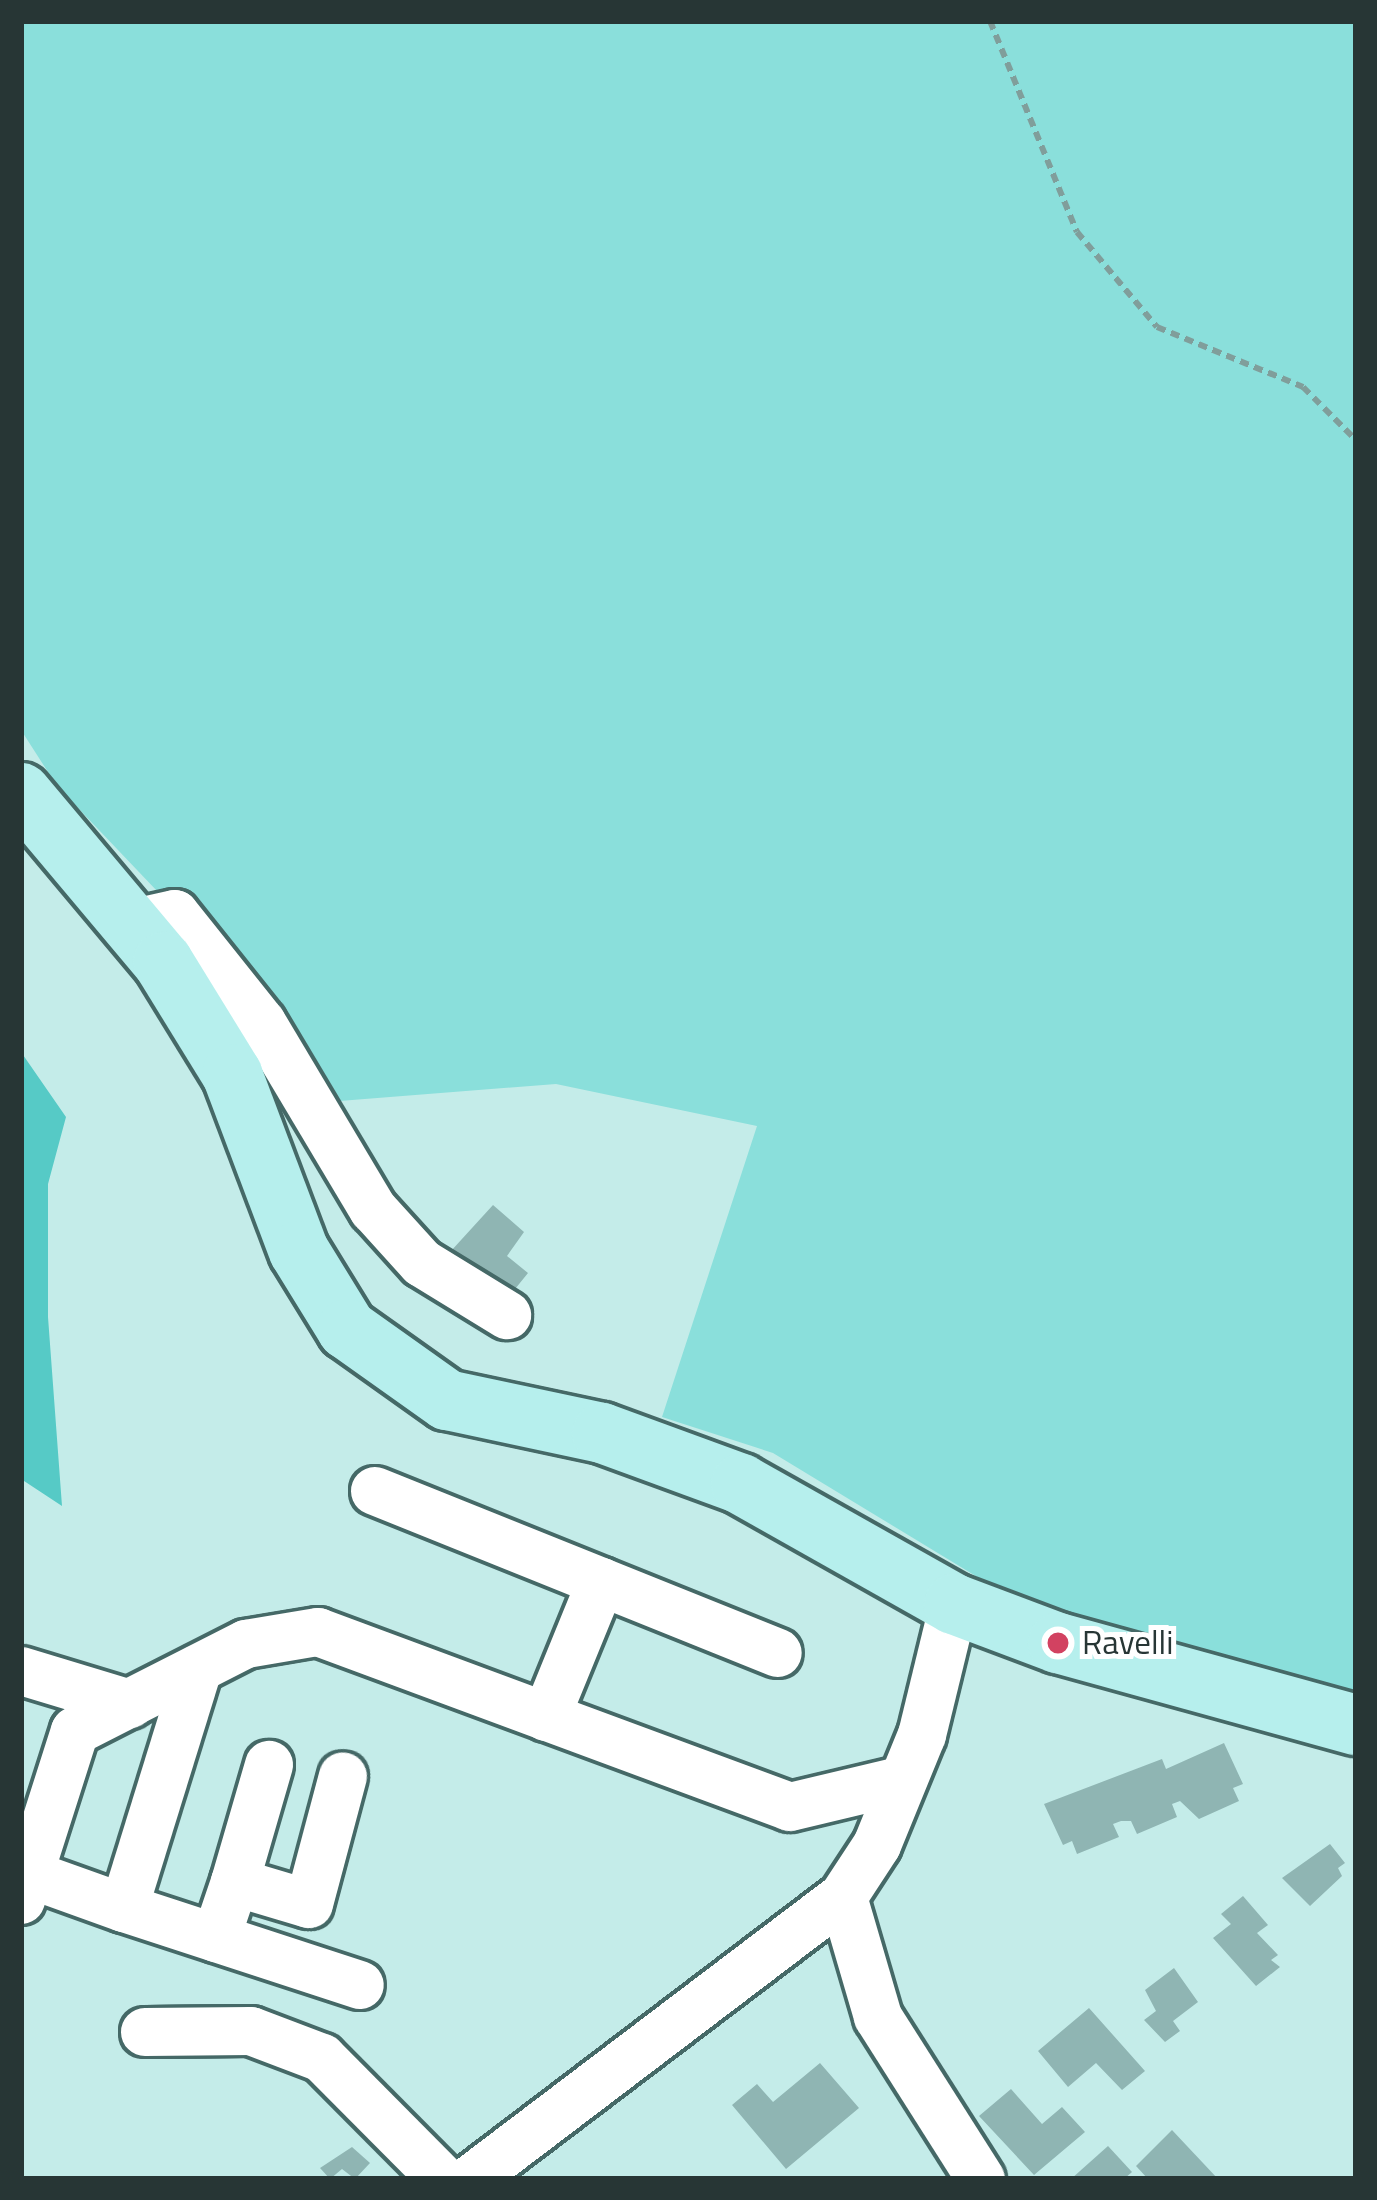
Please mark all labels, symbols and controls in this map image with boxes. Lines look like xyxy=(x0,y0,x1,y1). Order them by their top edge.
place label: Ravelli xyxy=(1082,1623,1173,1663)
marker: Ravelli xyxy=(1045,1630,1071,1656)

